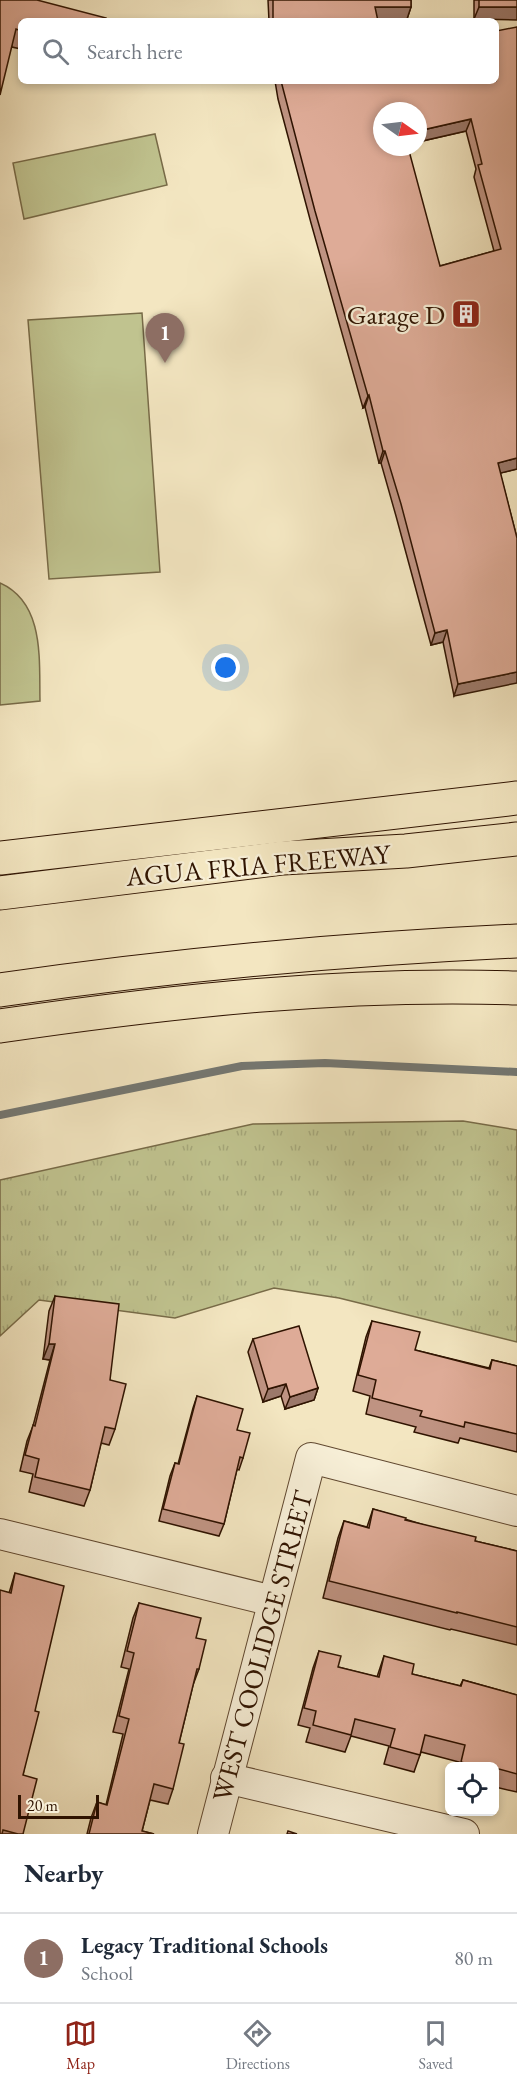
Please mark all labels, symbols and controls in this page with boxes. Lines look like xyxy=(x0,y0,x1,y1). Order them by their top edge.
search box xyxy=(18,18,499,84)
icon: search xyxy=(39,35,72,68)
text: Search here xyxy=(87,37,182,66)
north arrow xyxy=(373,102,427,156)
place label: Garage D xyxy=(347,297,445,332)
building icon: Garage D xyxy=(450,298,482,330)
pin: 1 xyxy=(146,314,184,363)
your location xyxy=(211,653,240,682)
street label: AGUA FRIA FREEWAY xyxy=(124,836,393,894)
street label: WEST COOLIDGE STREET xyxy=(204,1486,321,1805)
map controls xyxy=(445,1762,499,1816)
button: locate xyxy=(445,1762,499,1816)
scale bar xyxy=(18,1792,99,1820)
text: 20 m xyxy=(27,1795,58,1816)
text: Nearby xyxy=(24,1856,104,1890)
text: Legacy Traditional Schools xyxy=(81,1931,328,1960)
text: 1 xyxy=(38,1945,49,1971)
text: 80 m xyxy=(454,1945,493,1971)
text: School xyxy=(81,1960,133,1986)
tab: Map xyxy=(64,2017,97,2074)
tab: Directions xyxy=(226,2017,290,2074)
tab: Saved xyxy=(418,2017,453,2074)

